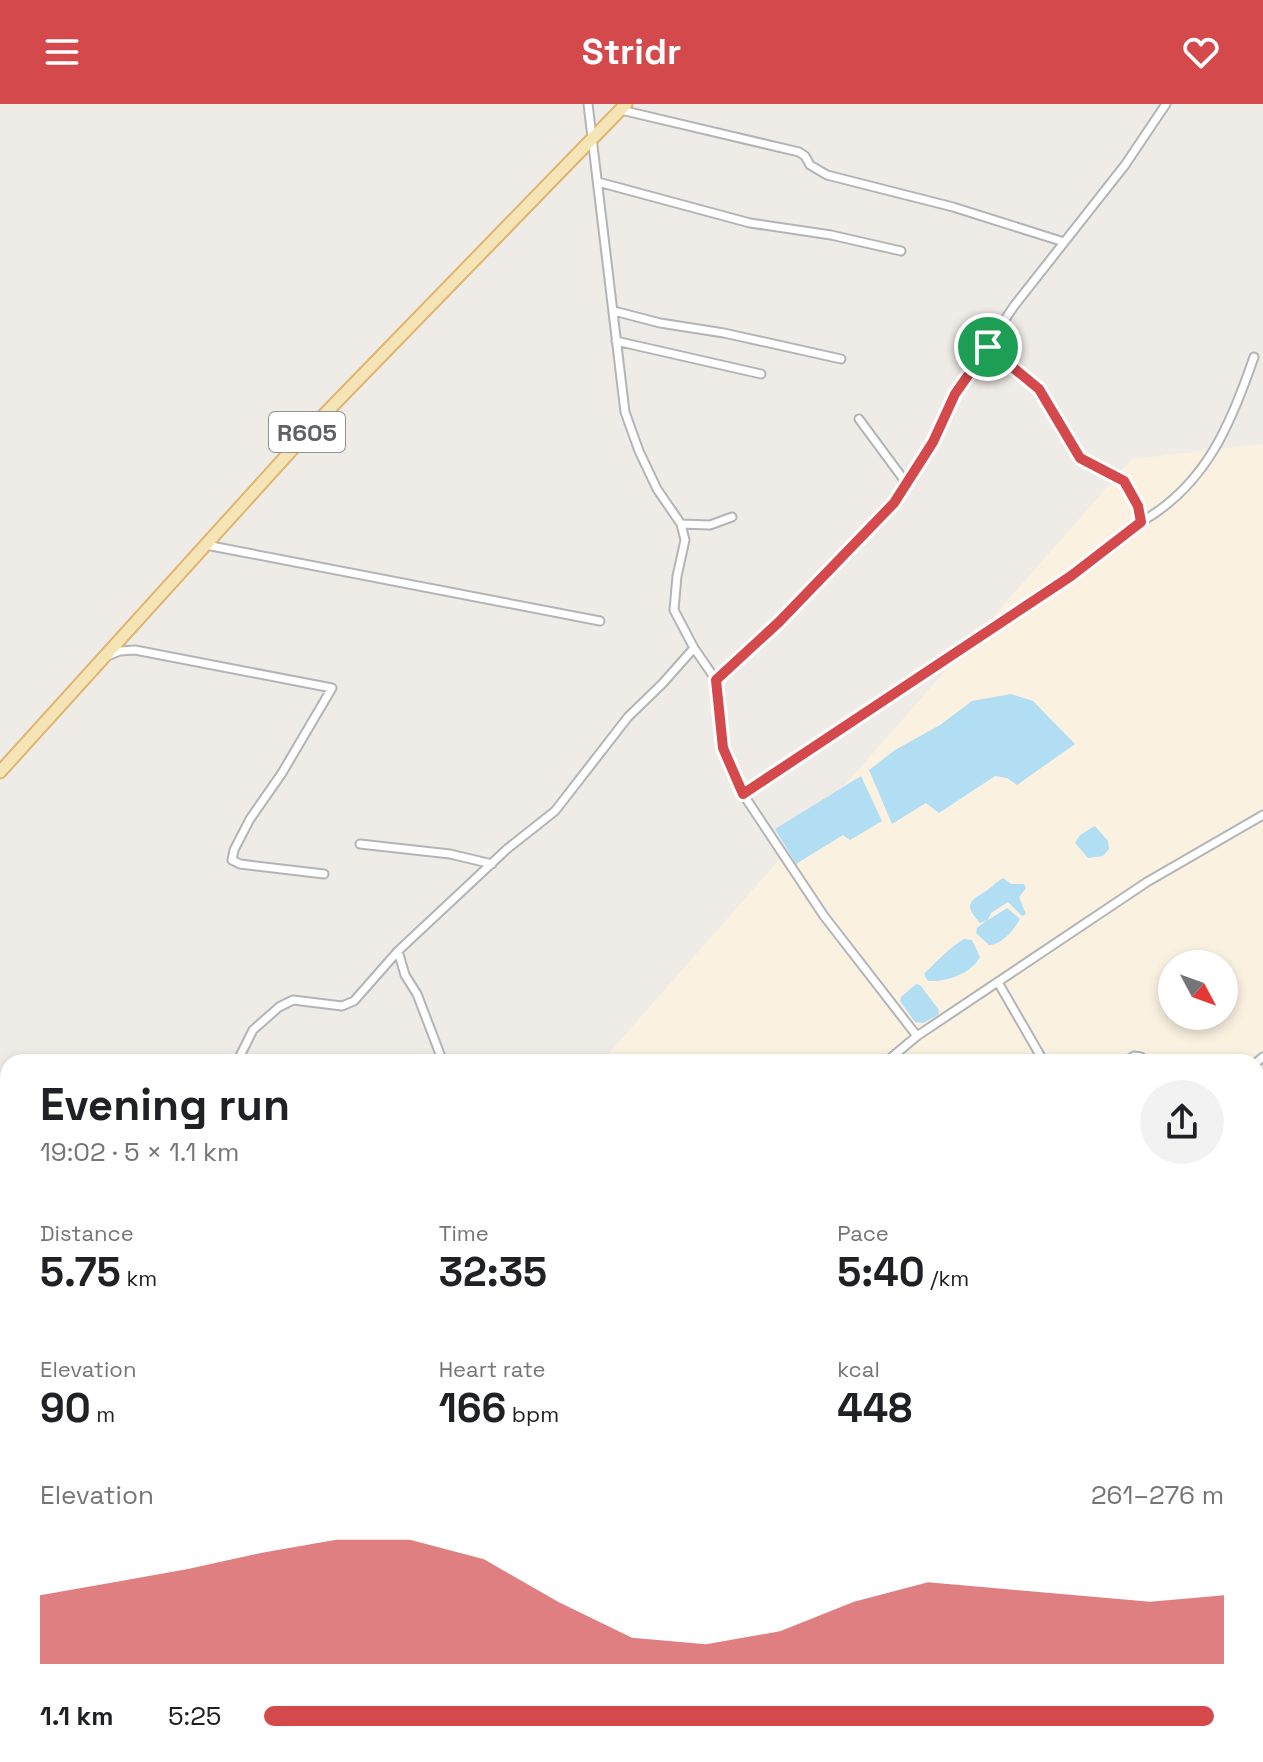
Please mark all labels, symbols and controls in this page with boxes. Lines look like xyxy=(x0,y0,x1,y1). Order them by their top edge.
text: Stridr xyxy=(582,29,681,75)
icon: menu xyxy=(40,30,84,74)
icon: heart xyxy=(1179,30,1223,74)
pin xyxy=(954,313,1022,381)
icon: arrive xyxy=(966,325,1010,369)
road number: R605 xyxy=(269,412,345,452)
north arrow xyxy=(1158,950,1238,1030)
map controls xyxy=(1158,950,1238,1030)
text: Evening run xyxy=(40,1077,290,1133)
button: share xyxy=(1140,1080,1224,1164)
text: 19:02 · 5 × 1.1 km xyxy=(40,1135,239,1169)
text: Distance xyxy=(40,1219,134,1247)
text: Time xyxy=(439,1219,489,1247)
text: Pace xyxy=(837,1219,889,1247)
text: 5.75 xyxy=(40,1247,121,1298)
text: 32:35 xyxy=(439,1247,547,1298)
text: 5:40 xyxy=(837,1247,925,1298)
text: km xyxy=(121,1264,157,1292)
text: /km xyxy=(925,1264,969,1292)
text: Elevation xyxy=(40,1355,136,1383)
text: Heart rate xyxy=(439,1355,545,1383)
text: kcal xyxy=(837,1355,880,1383)
text: 90 xyxy=(40,1383,91,1434)
text: 166 xyxy=(439,1383,506,1434)
text: 448 xyxy=(837,1383,912,1434)
text: m xyxy=(91,1400,115,1428)
text: bpm xyxy=(506,1400,559,1428)
text: Elevation xyxy=(40,1478,154,1512)
text: 261–276 m xyxy=(1091,1478,1224,1512)
text: 1.1 km xyxy=(40,1699,113,1733)
text: 5:25 xyxy=(168,1699,221,1733)

